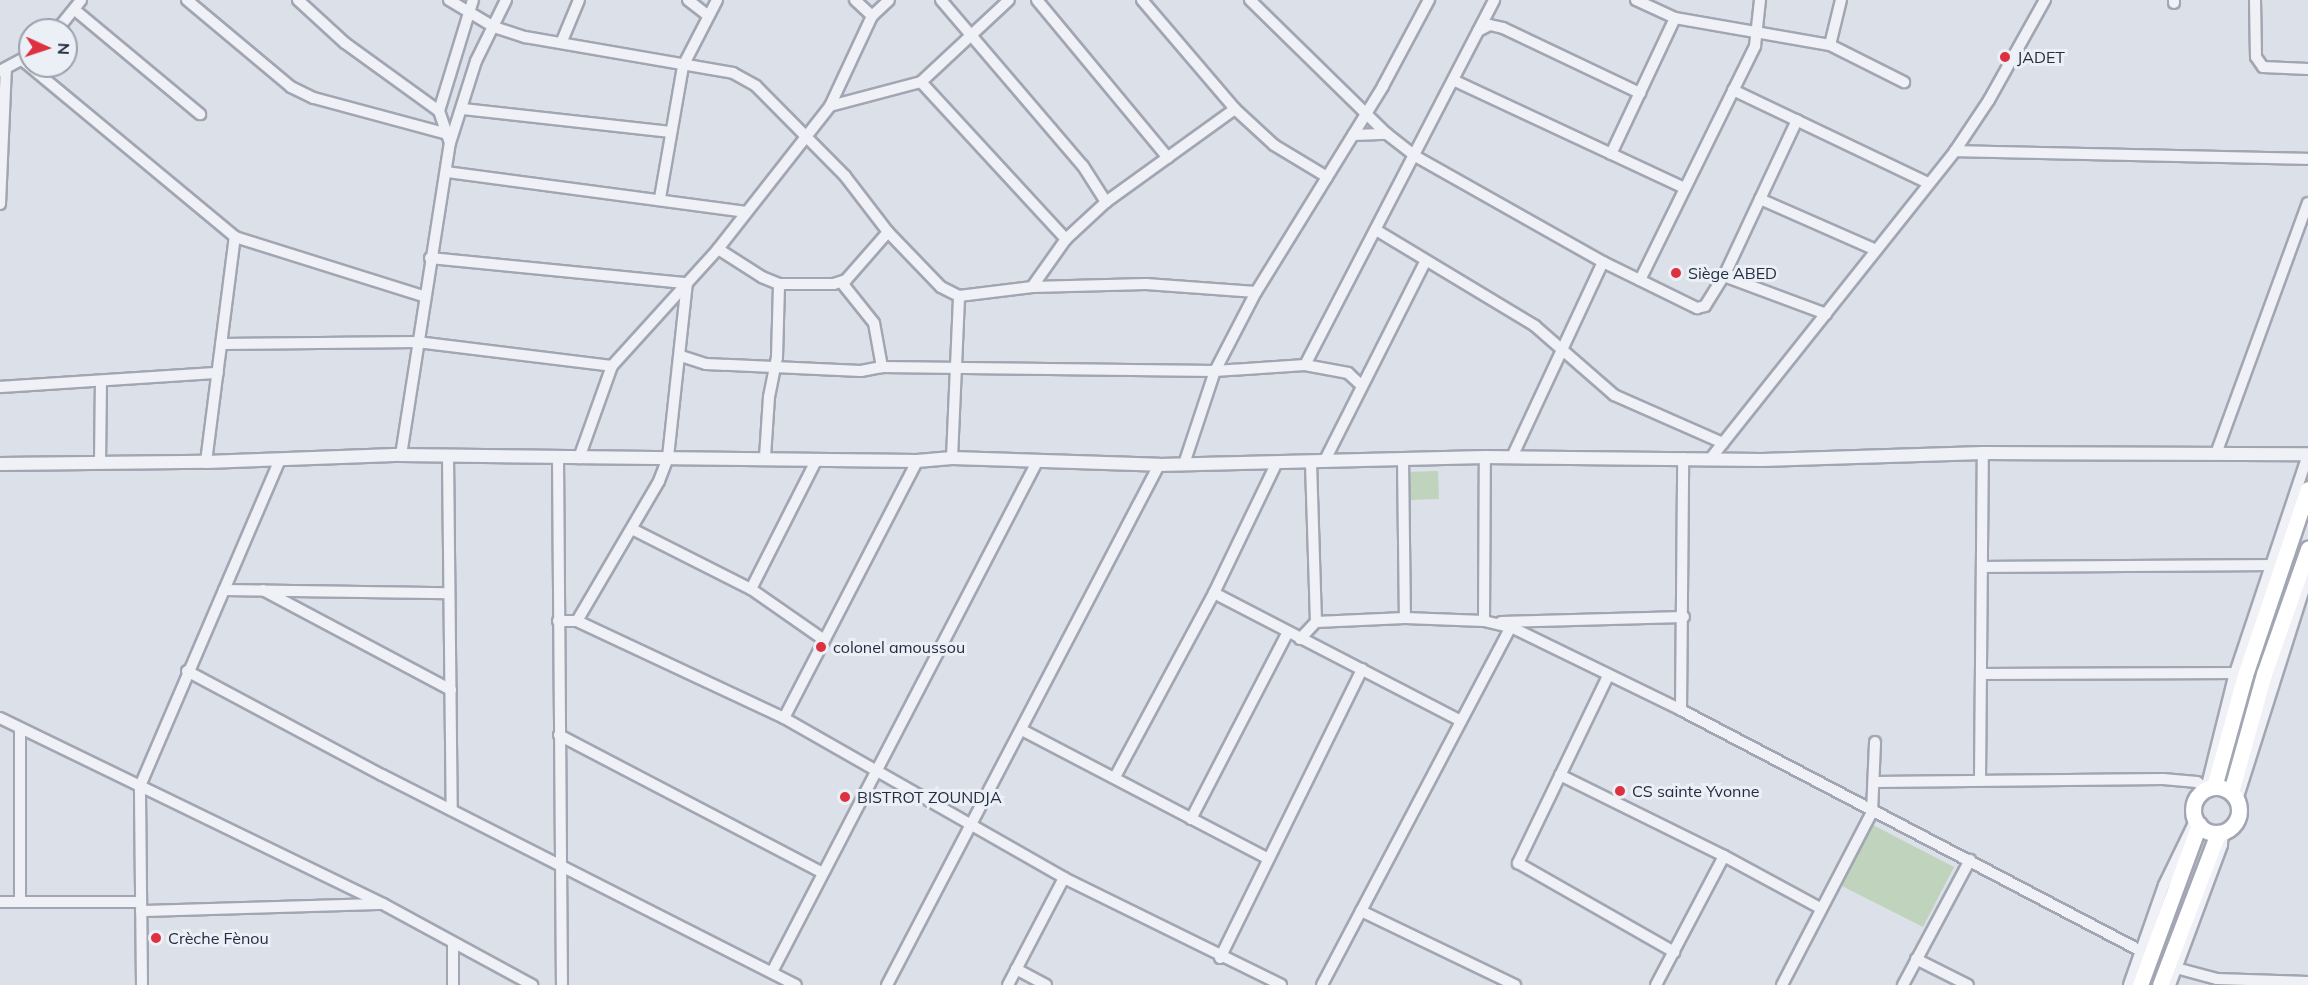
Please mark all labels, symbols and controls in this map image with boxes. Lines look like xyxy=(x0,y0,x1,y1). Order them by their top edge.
north arrow xyxy=(18,18,78,78)
text: N xyxy=(54,42,74,55)
place label: JADET xyxy=(2017,47,2065,67)
marker: JADET xyxy=(1998,50,2012,64)
place label: Siège ABED xyxy=(1688,263,1777,283)
marker: Siège ABED xyxy=(1669,266,1683,280)
place label: colonel amoussou xyxy=(833,637,965,657)
marker: colonel amoussou xyxy=(814,640,828,654)
place label: CS sainte Yvonne xyxy=(1632,781,1760,801)
marker: CS sainte Yvonne xyxy=(1613,784,1627,798)
place label: BISTROT ZOUNDJA xyxy=(857,787,1002,807)
marker: BISTROT ZOUNDJA xyxy=(838,790,852,804)
place label: Crèche Fènou xyxy=(168,928,269,948)
marker: Crèche Fènou xyxy=(149,931,163,945)

